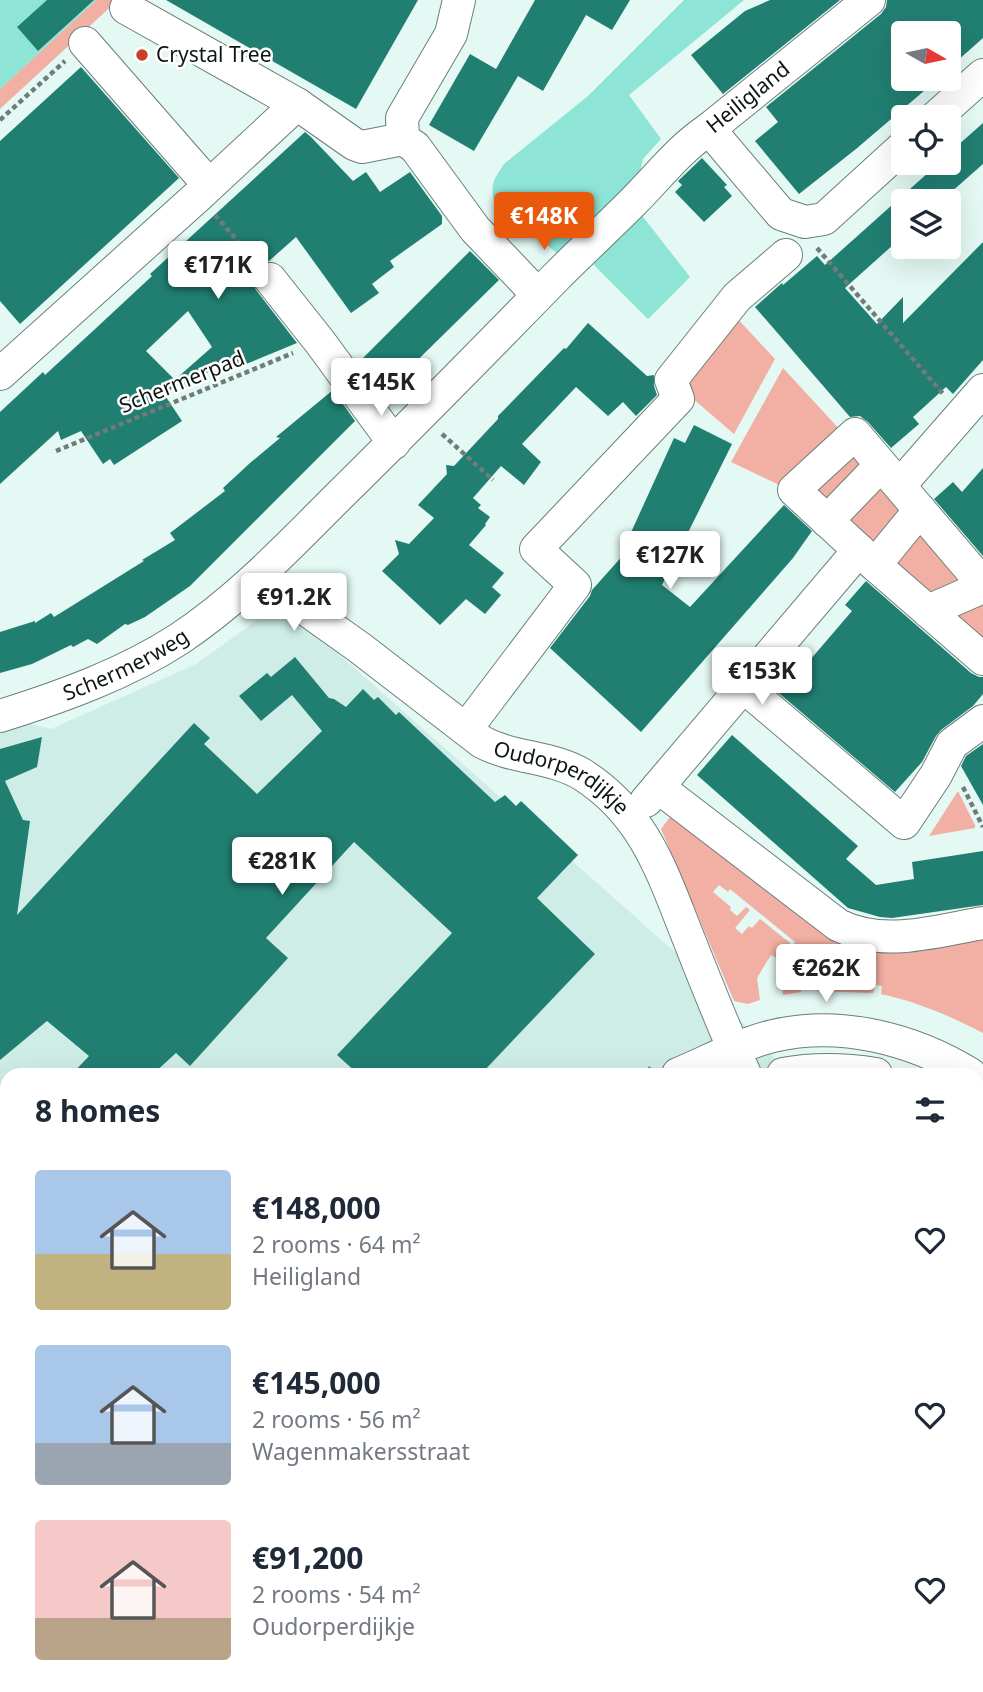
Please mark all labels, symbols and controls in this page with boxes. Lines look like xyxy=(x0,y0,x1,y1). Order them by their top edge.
north arrow xyxy=(891,21,961,91)
map controls xyxy=(891,21,961,259)
place label: Crystal Tree xyxy=(156,40,272,68)
marker: Crystal Tree xyxy=(134,47,150,63)
street label: Heiligland xyxy=(700,55,795,139)
button: locate xyxy=(891,105,961,175)
button: layers xyxy=(891,189,961,259)
pin: €148K xyxy=(495,192,593,252)
text: €148K xyxy=(510,199,578,231)
pin: €171K xyxy=(169,242,267,301)
text: €171K xyxy=(184,248,252,280)
street label: Schermerpad xyxy=(115,343,248,419)
pin: €145K xyxy=(332,358,430,418)
text: €145K xyxy=(347,365,415,397)
pin: €127K xyxy=(621,532,719,591)
text: €127K xyxy=(636,538,704,570)
pin: €91.2K xyxy=(237,574,351,633)
text: €91.2K xyxy=(257,580,331,612)
street label: Schermerweg xyxy=(59,622,194,707)
pin: €153K xyxy=(713,648,811,707)
text: €153K xyxy=(728,654,796,686)
street label: Oudorperdijkje xyxy=(490,733,636,820)
pin: €281K xyxy=(233,838,331,897)
text: €281K xyxy=(248,844,316,876)
pin: €262K xyxy=(777,944,875,1004)
text: €262K xyxy=(792,951,860,983)
text: 8 homes xyxy=(35,1090,160,1131)
icon: filters xyxy=(911,1091,949,1129)
text: €148,000 xyxy=(252,1187,381,1228)
icon: home xyxy=(91,1198,175,1282)
icon: heart xyxy=(911,1221,949,1259)
text: 2 rooms · 64 m² xyxy=(252,1228,421,1260)
text: Heiligland xyxy=(252,1260,361,1292)
text: €145,000 xyxy=(252,1362,381,1403)
icon: home xyxy=(91,1373,175,1457)
icon: heart xyxy=(911,1396,949,1434)
text: 2 rooms · 56 m² xyxy=(252,1403,421,1435)
text: Wagenmakersstraat xyxy=(252,1435,470,1467)
text: €91,200 xyxy=(252,1537,364,1578)
icon: home xyxy=(91,1548,175,1632)
icon: heart xyxy=(911,1571,949,1609)
text: 2 rooms · 54 m² xyxy=(252,1578,421,1610)
text: Oudorperdijkje xyxy=(252,1610,415,1642)

